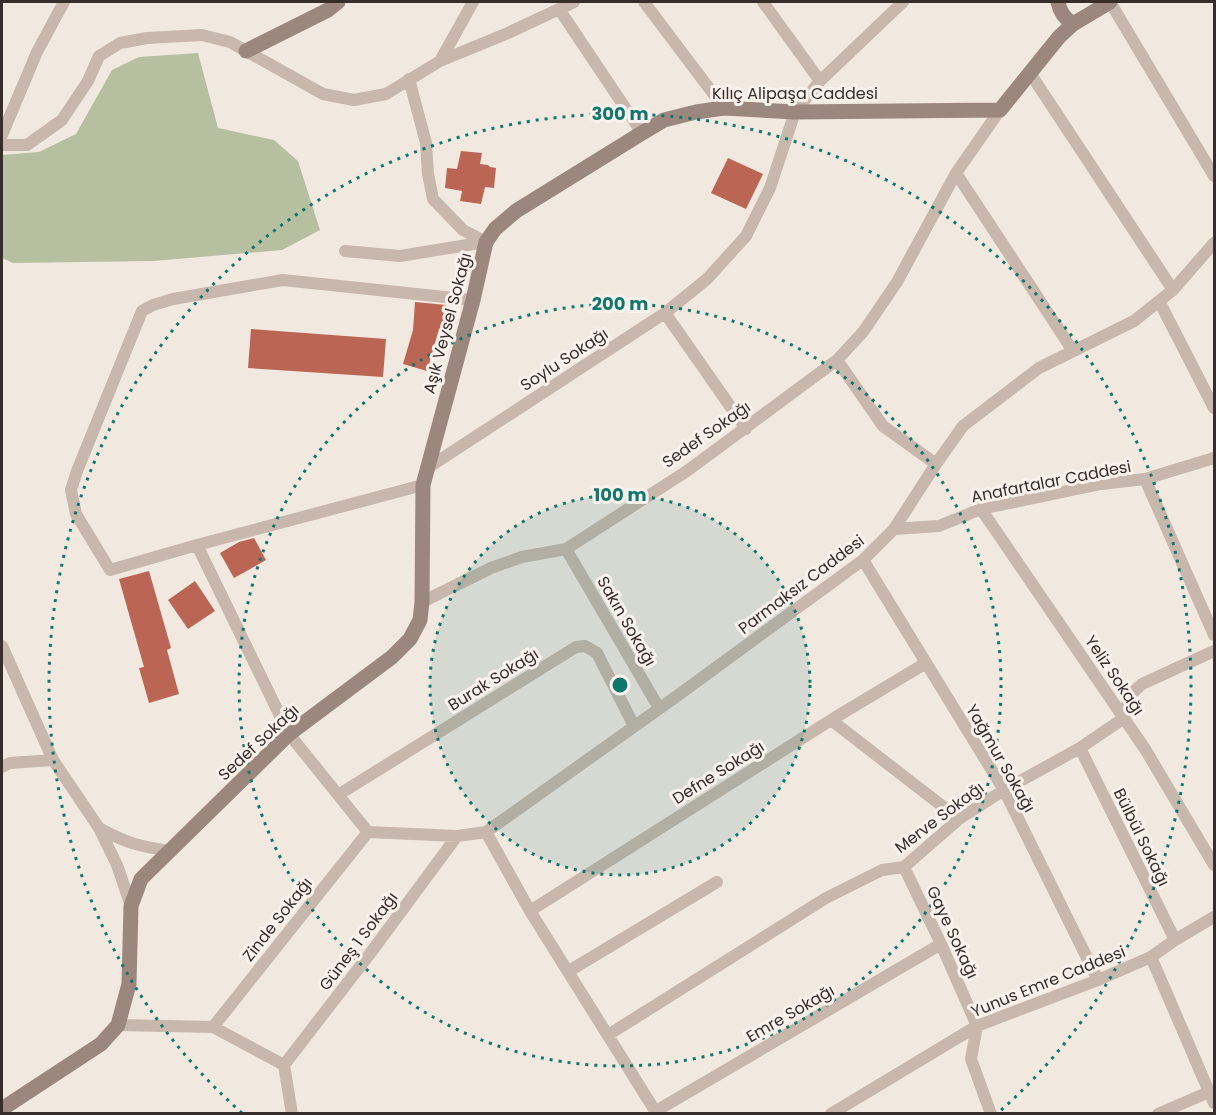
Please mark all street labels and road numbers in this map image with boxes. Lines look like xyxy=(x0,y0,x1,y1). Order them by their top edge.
street label: Kılıç Alipaşa Caddesi xyxy=(712,82,878,105)
street label: Aşık Veysel Sokağı xyxy=(418,250,477,396)
street label: Soylu Sokağı xyxy=(516,322,613,396)
street label: Sedef Sokağı xyxy=(657,395,755,473)
street label: Anafartalar Caddesi xyxy=(969,455,1133,508)
street label: Parmaksız Caddesi xyxy=(734,529,869,639)
street label: Sakın Sokağı xyxy=(592,572,662,670)
street label: Yeliz Sokağı xyxy=(1079,631,1150,720)
street label: Burak Sokağı xyxy=(444,642,543,716)
street label: Sedef Sokağı xyxy=(213,699,304,786)
street label: Yağmur Sokağı xyxy=(960,700,1041,817)
street label: Defne Sokağı xyxy=(668,735,769,810)
street label: Merve Sokağı xyxy=(890,776,989,859)
street label: Bülbül Sokağı xyxy=(1108,784,1175,890)
street label: Zinde Sokağı xyxy=(237,872,318,966)
street label: Gaye Sokağı xyxy=(921,882,984,982)
street label: Güneş 1 Sokağı xyxy=(314,887,403,995)
street label: Yunus Emre Caddesi xyxy=(968,940,1129,1023)
street label: Emre Sokağı xyxy=(742,979,839,1048)

